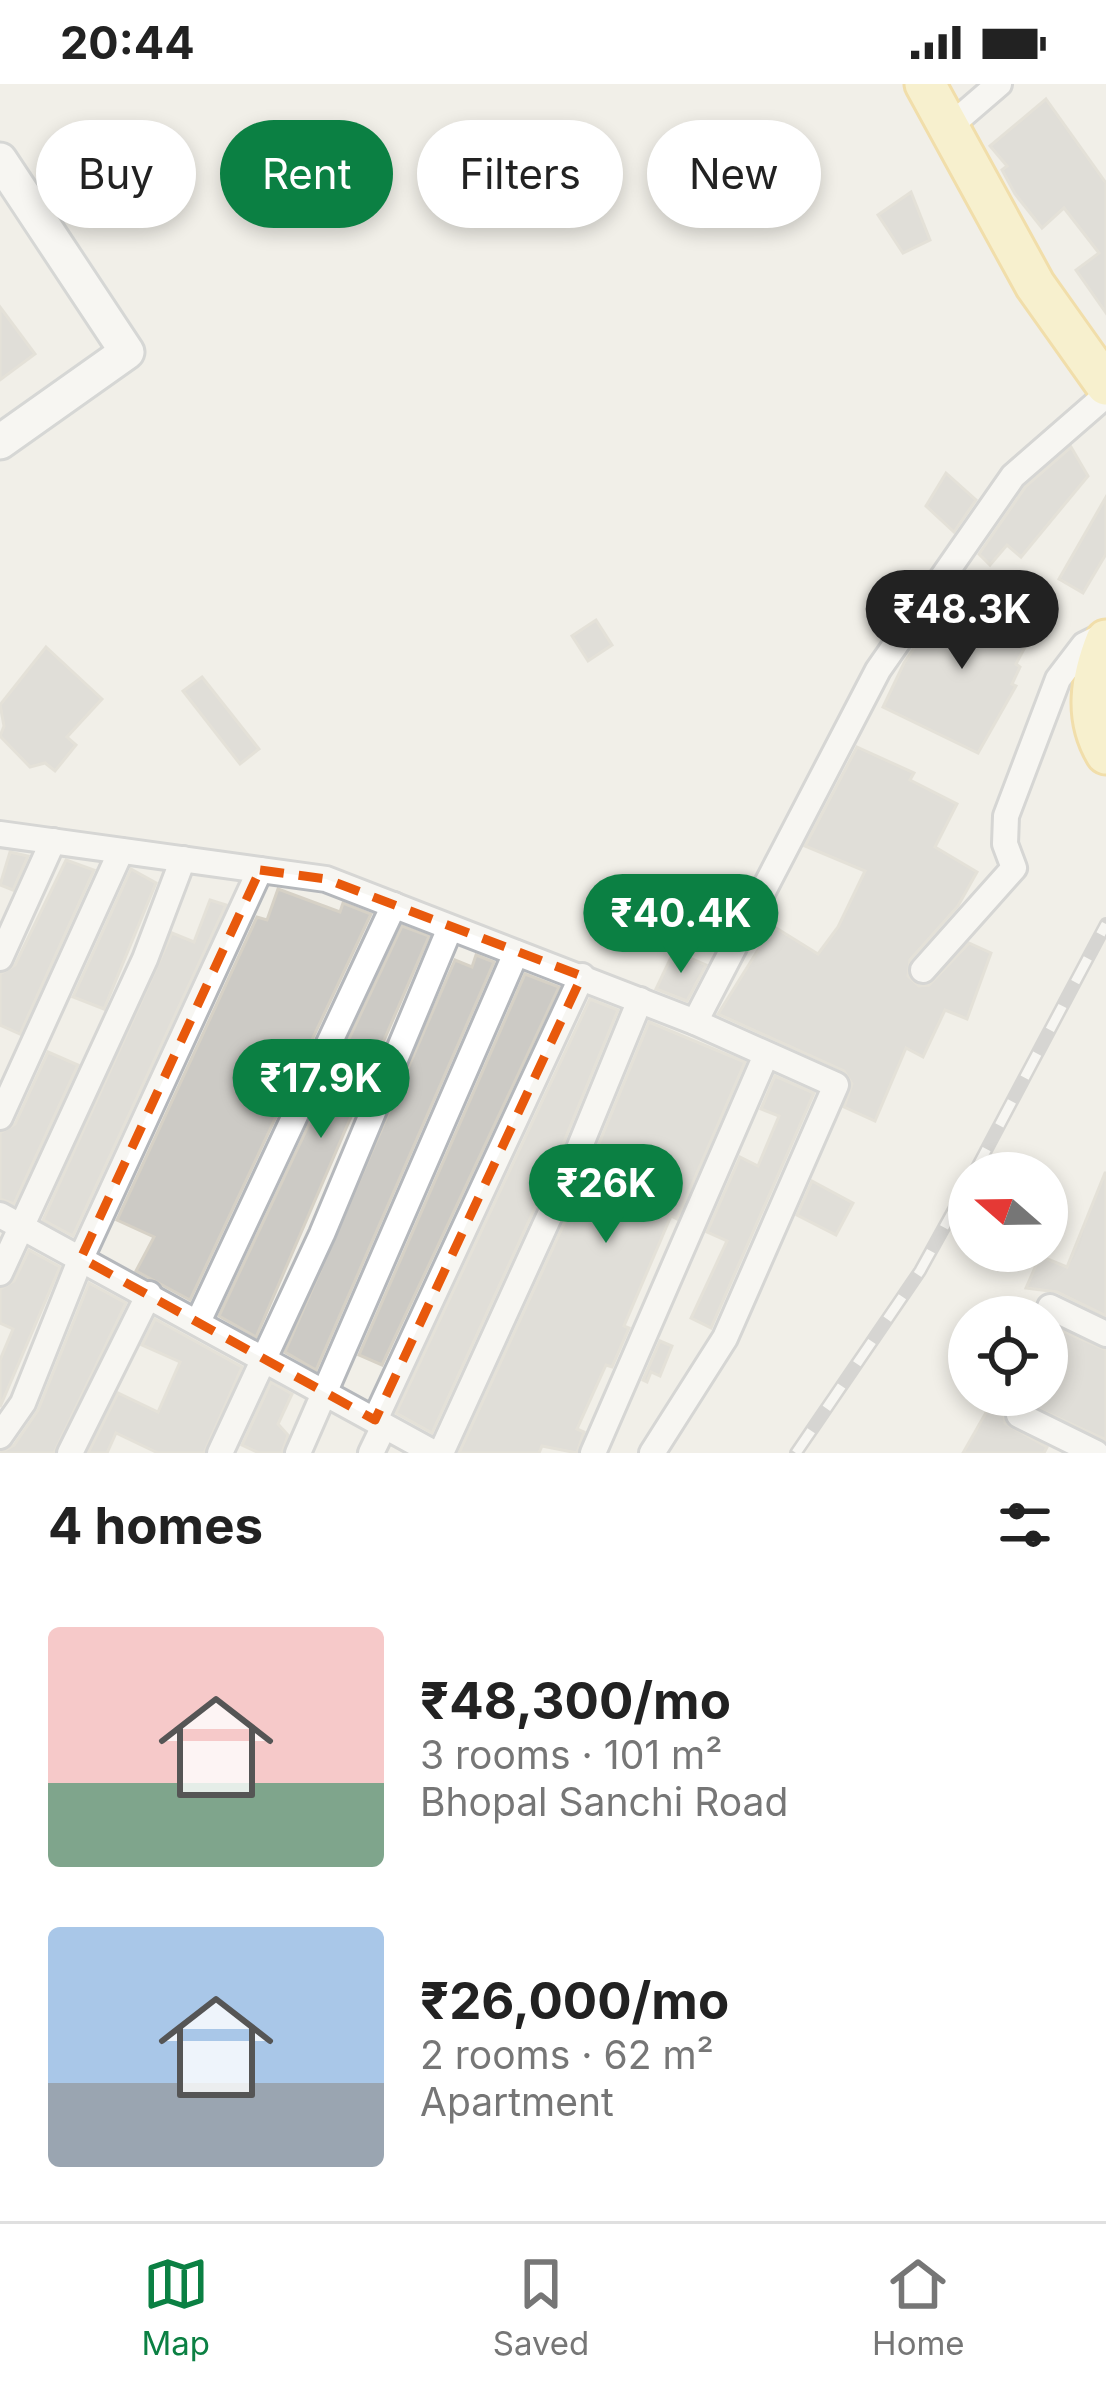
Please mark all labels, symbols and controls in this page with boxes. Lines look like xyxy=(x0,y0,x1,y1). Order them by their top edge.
text: 20:44 xyxy=(60,15,195,70)
chip: Buy xyxy=(36,120,196,228)
chip: Rent xyxy=(220,120,393,228)
chip: Filters xyxy=(417,120,623,228)
chip: New xyxy=(647,120,821,228)
pin: ₹48.3K xyxy=(864,570,1060,672)
text: ₹48.3K xyxy=(893,585,1031,632)
pin: ₹40.4K xyxy=(583,874,779,976)
text: ₹40.4K xyxy=(610,889,752,936)
pin: ₹17.9K xyxy=(223,1039,419,1141)
text: ₹17.9K xyxy=(260,1054,382,1101)
pin: ₹26K xyxy=(535,1144,677,1246)
north arrow xyxy=(948,1152,1068,1272)
map controls xyxy=(948,1152,1068,1416)
text: ₹26K xyxy=(556,1159,656,1206)
button: locate xyxy=(948,1296,1068,1416)
icon: filters xyxy=(992,1492,1058,1558)
text: 4 homes xyxy=(48,1495,263,1556)
text: ₹48,300/mo xyxy=(420,1670,731,1731)
icon: home xyxy=(144,1675,288,1819)
text: 3 rooms · 101 m² xyxy=(420,1731,722,1778)
text: Bhopal Sanchi Road xyxy=(420,1778,788,1825)
text: ₹26,000/mo xyxy=(420,1970,729,2031)
icon: home xyxy=(144,1975,288,2119)
text: 2 rooms · 62 m² xyxy=(420,2031,714,2078)
text: Apartment xyxy=(420,2078,614,2125)
tab: Map xyxy=(141,2251,210,2363)
tab: Saved xyxy=(493,2251,589,2363)
tab: Home xyxy=(872,2251,965,2363)

